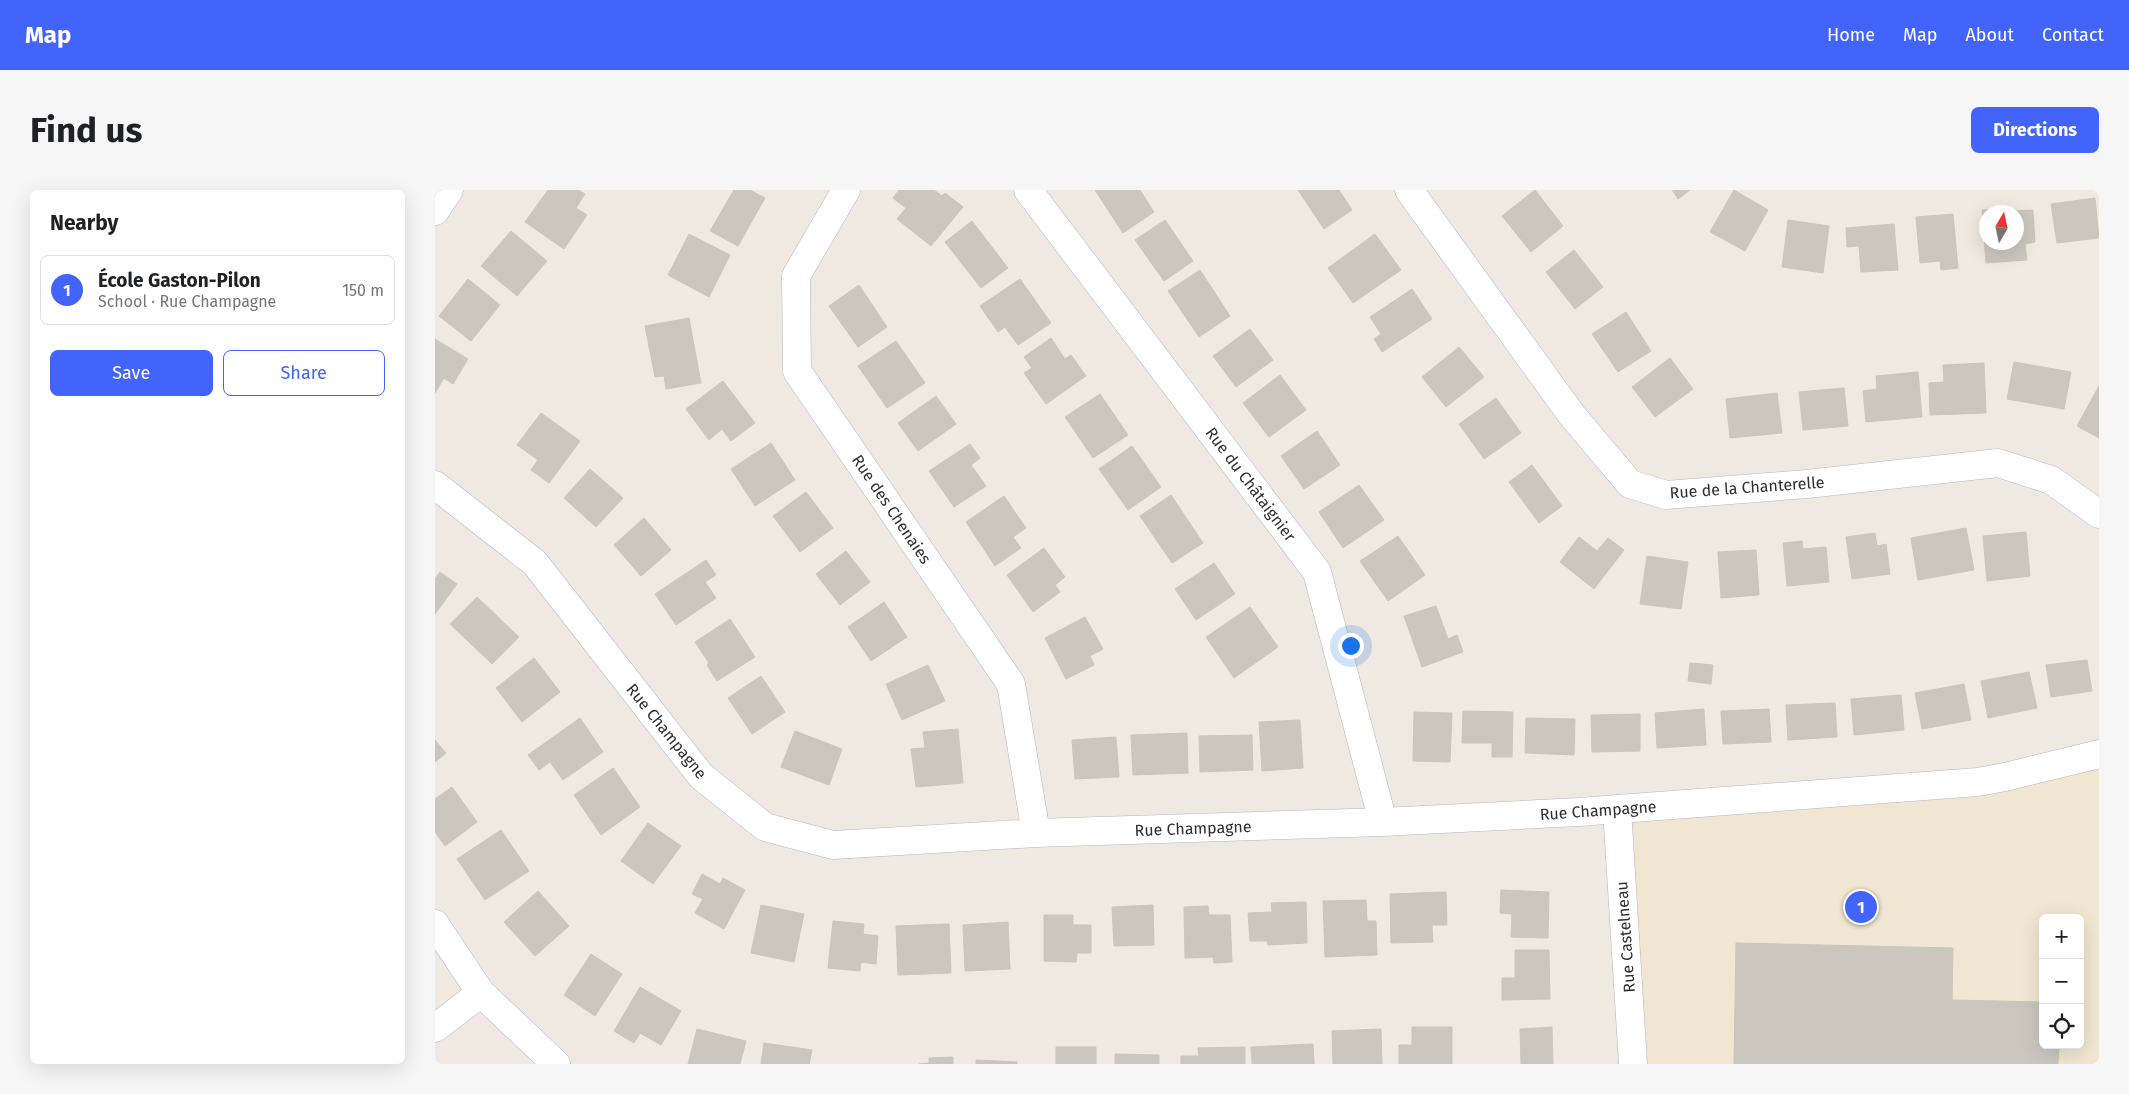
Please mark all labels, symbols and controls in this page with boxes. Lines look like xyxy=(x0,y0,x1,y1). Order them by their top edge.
text: Map xyxy=(25,21,71,49)
text: Home xyxy=(1827,24,1875,46)
text: Map xyxy=(1903,24,1937,46)
text: About xyxy=(1965,24,2014,46)
text: Contact xyxy=(2042,24,2104,46)
button: Directions xyxy=(1971,107,2099,153)
text: Find us xyxy=(30,109,142,151)
north arrow xyxy=(1979,205,2024,250)
text: Nearby xyxy=(50,210,118,236)
text: École Gaston-Pilon xyxy=(98,269,261,292)
text: 1 xyxy=(63,281,71,300)
text: 150 m xyxy=(342,281,384,300)
text: School · Rue Champagne xyxy=(98,292,276,311)
button: Save xyxy=(50,350,213,396)
button: Share xyxy=(223,350,385,396)
street label: Rue du Châtaignier xyxy=(1202,424,1300,546)
street label: Rue des Chenaies xyxy=(848,451,935,568)
street label: Rue de la Chanterelle xyxy=(1669,473,1825,502)
your location xyxy=(1338,633,1364,659)
street label: Rue Champagne xyxy=(622,680,711,783)
street label: Rue Champagne xyxy=(1539,797,1657,824)
street label: Rue Champagne xyxy=(1134,817,1252,840)
street label: Rue Castelneau xyxy=(1612,881,1639,993)
pin: 1 xyxy=(1845,888,1877,926)
map controls xyxy=(2039,914,2084,1049)
button: + xyxy=(2039,914,2084,959)
button: − xyxy=(2039,959,2084,1004)
button: locate xyxy=(2039,1004,2084,1049)

